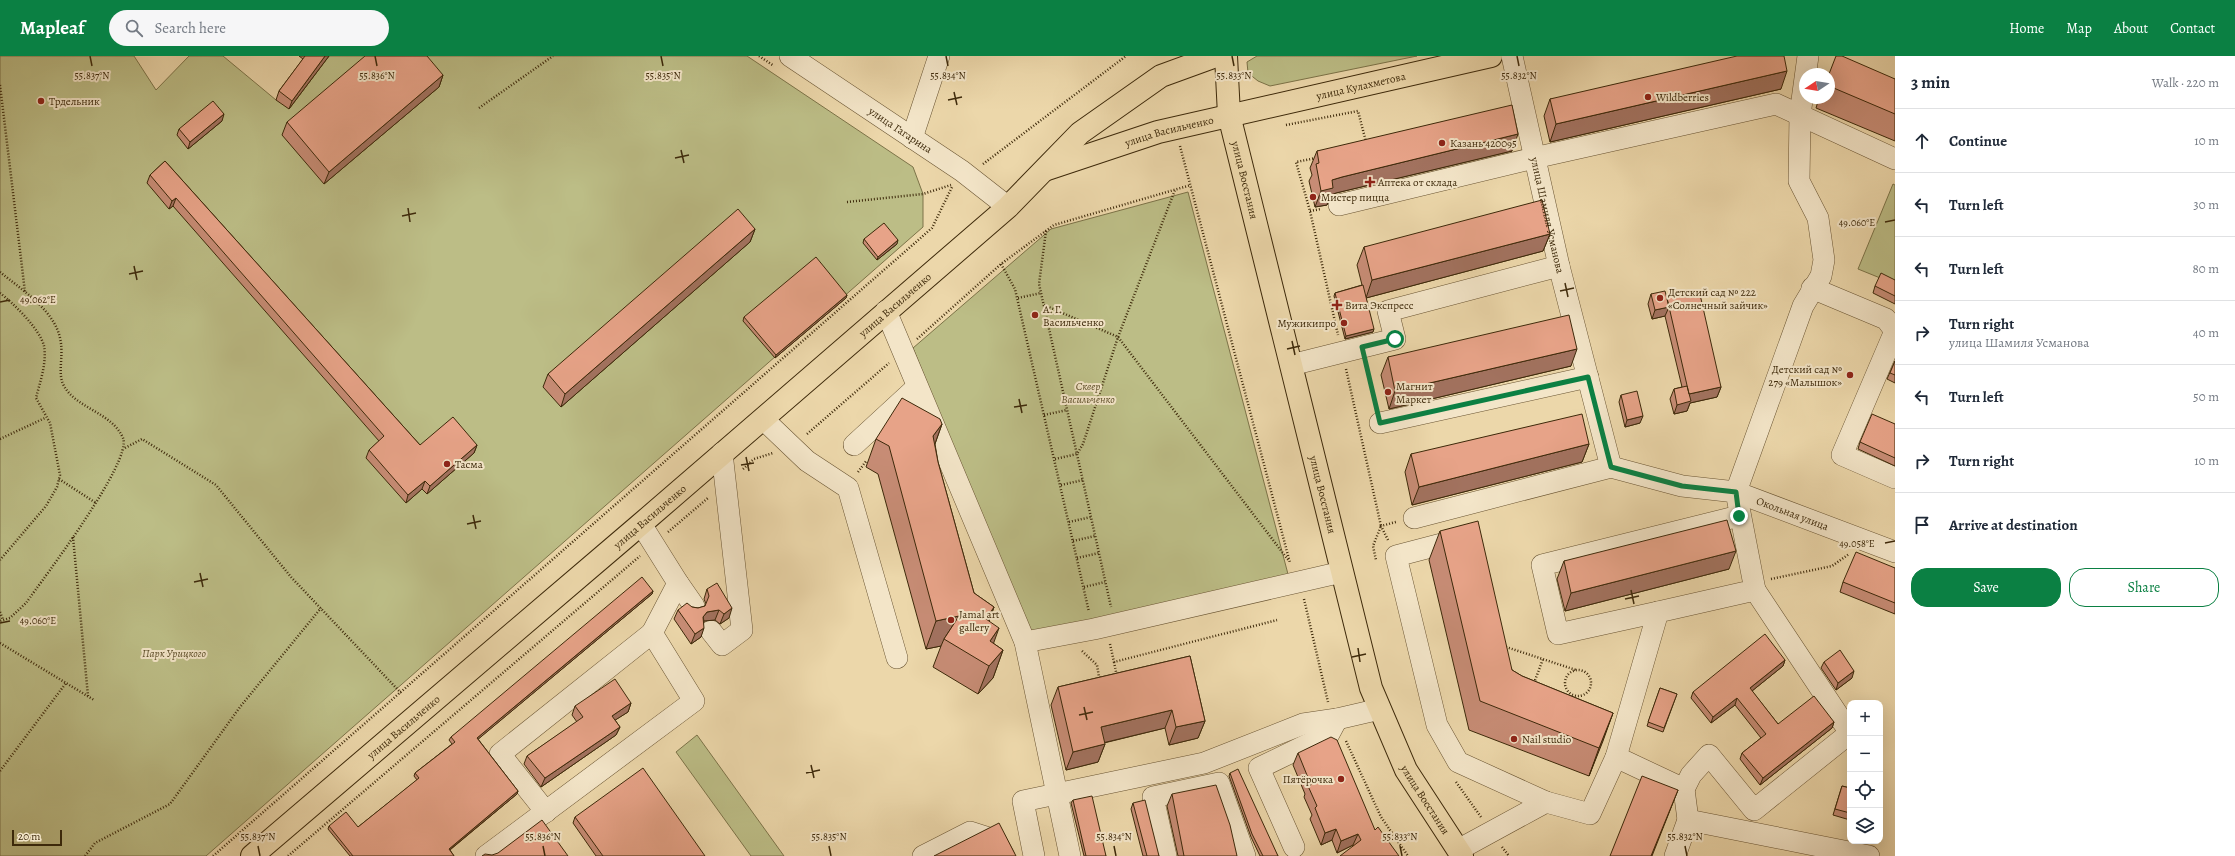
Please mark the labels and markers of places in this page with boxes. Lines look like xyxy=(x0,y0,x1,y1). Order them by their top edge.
place label: Wildberries xyxy=(1655,90,1709,105)
marker: Wildberries xyxy=(1643,92,1653,102)
place label: Трдельник xyxy=(49,94,100,109)
marker: Трдельник xyxy=(36,96,46,106)
place label: Казань 420095 xyxy=(1450,136,1517,151)
marker: Казань 420095 xyxy=(1437,138,1447,148)
place label: Аптека от склада xyxy=(1377,175,1458,190)
marker: Аптека от склада xyxy=(1365,177,1375,187)
place label: Мистер пицца xyxy=(1321,190,1390,205)
marker: Мистер пицца xyxy=(1308,192,1318,202)
place label: Детский сад № 222 «Солнечный зайчик» xyxy=(1668,285,1768,313)
marker: Детский сад № 222 «Солнечный зайчик» xyxy=(1655,293,1665,303)
place label: Вита Экспресс xyxy=(1345,298,1414,313)
marker: Вита Экспресс xyxy=(1332,300,1342,310)
place label: А. Г. Васильченко xyxy=(1042,302,1104,330)
marker: А. Г. Васильченко xyxy=(1030,310,1040,320)
place label: Мужикипро xyxy=(1277,316,1336,331)
marker: Мужикипро xyxy=(1339,318,1349,328)
place label: Детский сад № 279 «Малышок» xyxy=(1768,362,1843,390)
marker: Детский сад № 279 «Малышок» xyxy=(1845,370,1855,380)
place label: Магнит Маркет xyxy=(1396,379,1433,407)
marker: Магнит Маркет xyxy=(1383,387,1393,397)
place label: Тасма xyxy=(455,457,484,472)
marker: Тасма xyxy=(442,459,452,469)
place label: Jamal art gallery xyxy=(959,607,1000,635)
marker: Jamal art gallery xyxy=(946,615,956,625)
place label: Nail studio xyxy=(1522,732,1572,747)
marker: Nail studio xyxy=(1509,734,1519,744)
place label: Пятёрочка xyxy=(1283,772,1334,787)
marker: Пятёрочка xyxy=(1336,774,1346,784)

